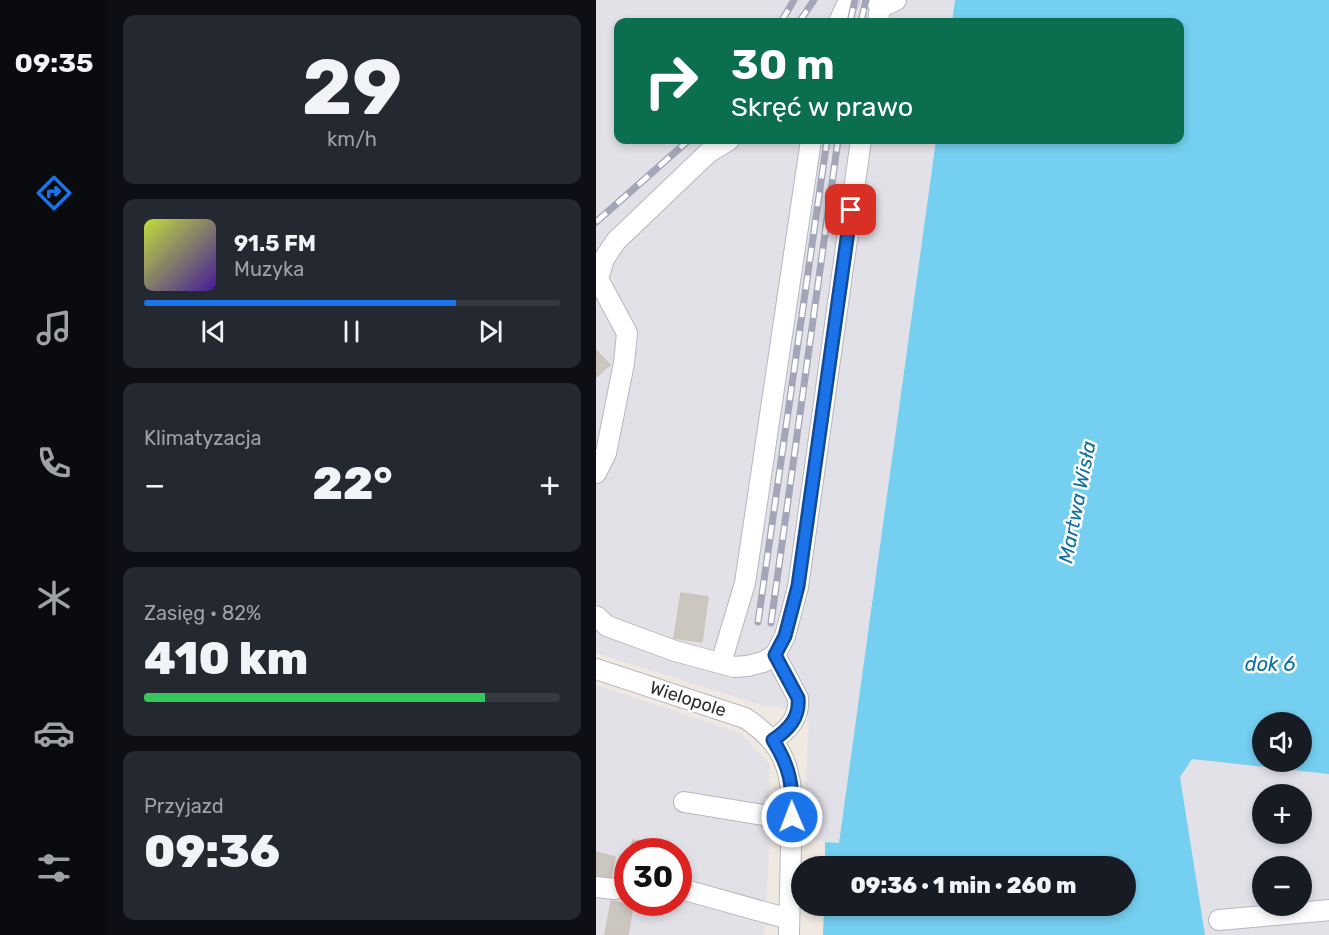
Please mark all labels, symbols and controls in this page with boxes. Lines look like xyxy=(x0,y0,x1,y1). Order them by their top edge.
text: 30 m xyxy=(731,40,835,90)
text: 29 xyxy=(302,41,402,134)
icon: right xyxy=(632,42,710,120)
text: 09:35 xyxy=(15,47,93,79)
text: Skręć w prawo xyxy=(731,91,913,123)
text: km/h xyxy=(327,127,377,151)
icon: directions xyxy=(33,172,75,214)
pin xyxy=(825,184,876,235)
icon: arrive xyxy=(834,193,867,226)
text: 91.5 FM xyxy=(234,230,316,257)
text: Muzyka xyxy=(234,257,304,281)
icon: music xyxy=(33,307,75,349)
icon: previous xyxy=(197,315,230,348)
icon: pause xyxy=(335,315,368,348)
icon: next xyxy=(474,315,507,348)
text: Klimatyzacja xyxy=(144,426,262,450)
water label: Martwa Wisła xyxy=(1053,439,1101,565)
icon: phone xyxy=(33,442,75,484)
text: 22° xyxy=(313,457,392,510)
text: − xyxy=(144,465,165,504)
text: + xyxy=(539,465,560,504)
icon: climate xyxy=(33,577,75,619)
text: Zasięg · 82% xyxy=(144,601,261,625)
text: 410 km xyxy=(144,632,308,685)
water label: dok 6 xyxy=(1245,652,1295,676)
street label: Wielopole xyxy=(647,676,729,722)
icon: car xyxy=(33,712,75,754)
map controls xyxy=(1252,712,1312,916)
button: sound xyxy=(1252,712,1312,772)
button: + xyxy=(1252,784,1312,844)
position arrow xyxy=(760,785,824,849)
text: Przyjazd xyxy=(144,794,224,818)
text: 09:36 xyxy=(144,825,280,878)
speed limit sign: 30 xyxy=(614,838,692,916)
icon: filters xyxy=(33,847,75,889)
button: − xyxy=(1252,856,1312,916)
text: 09:36 · 1 min · 260 m xyxy=(850,872,1077,899)

